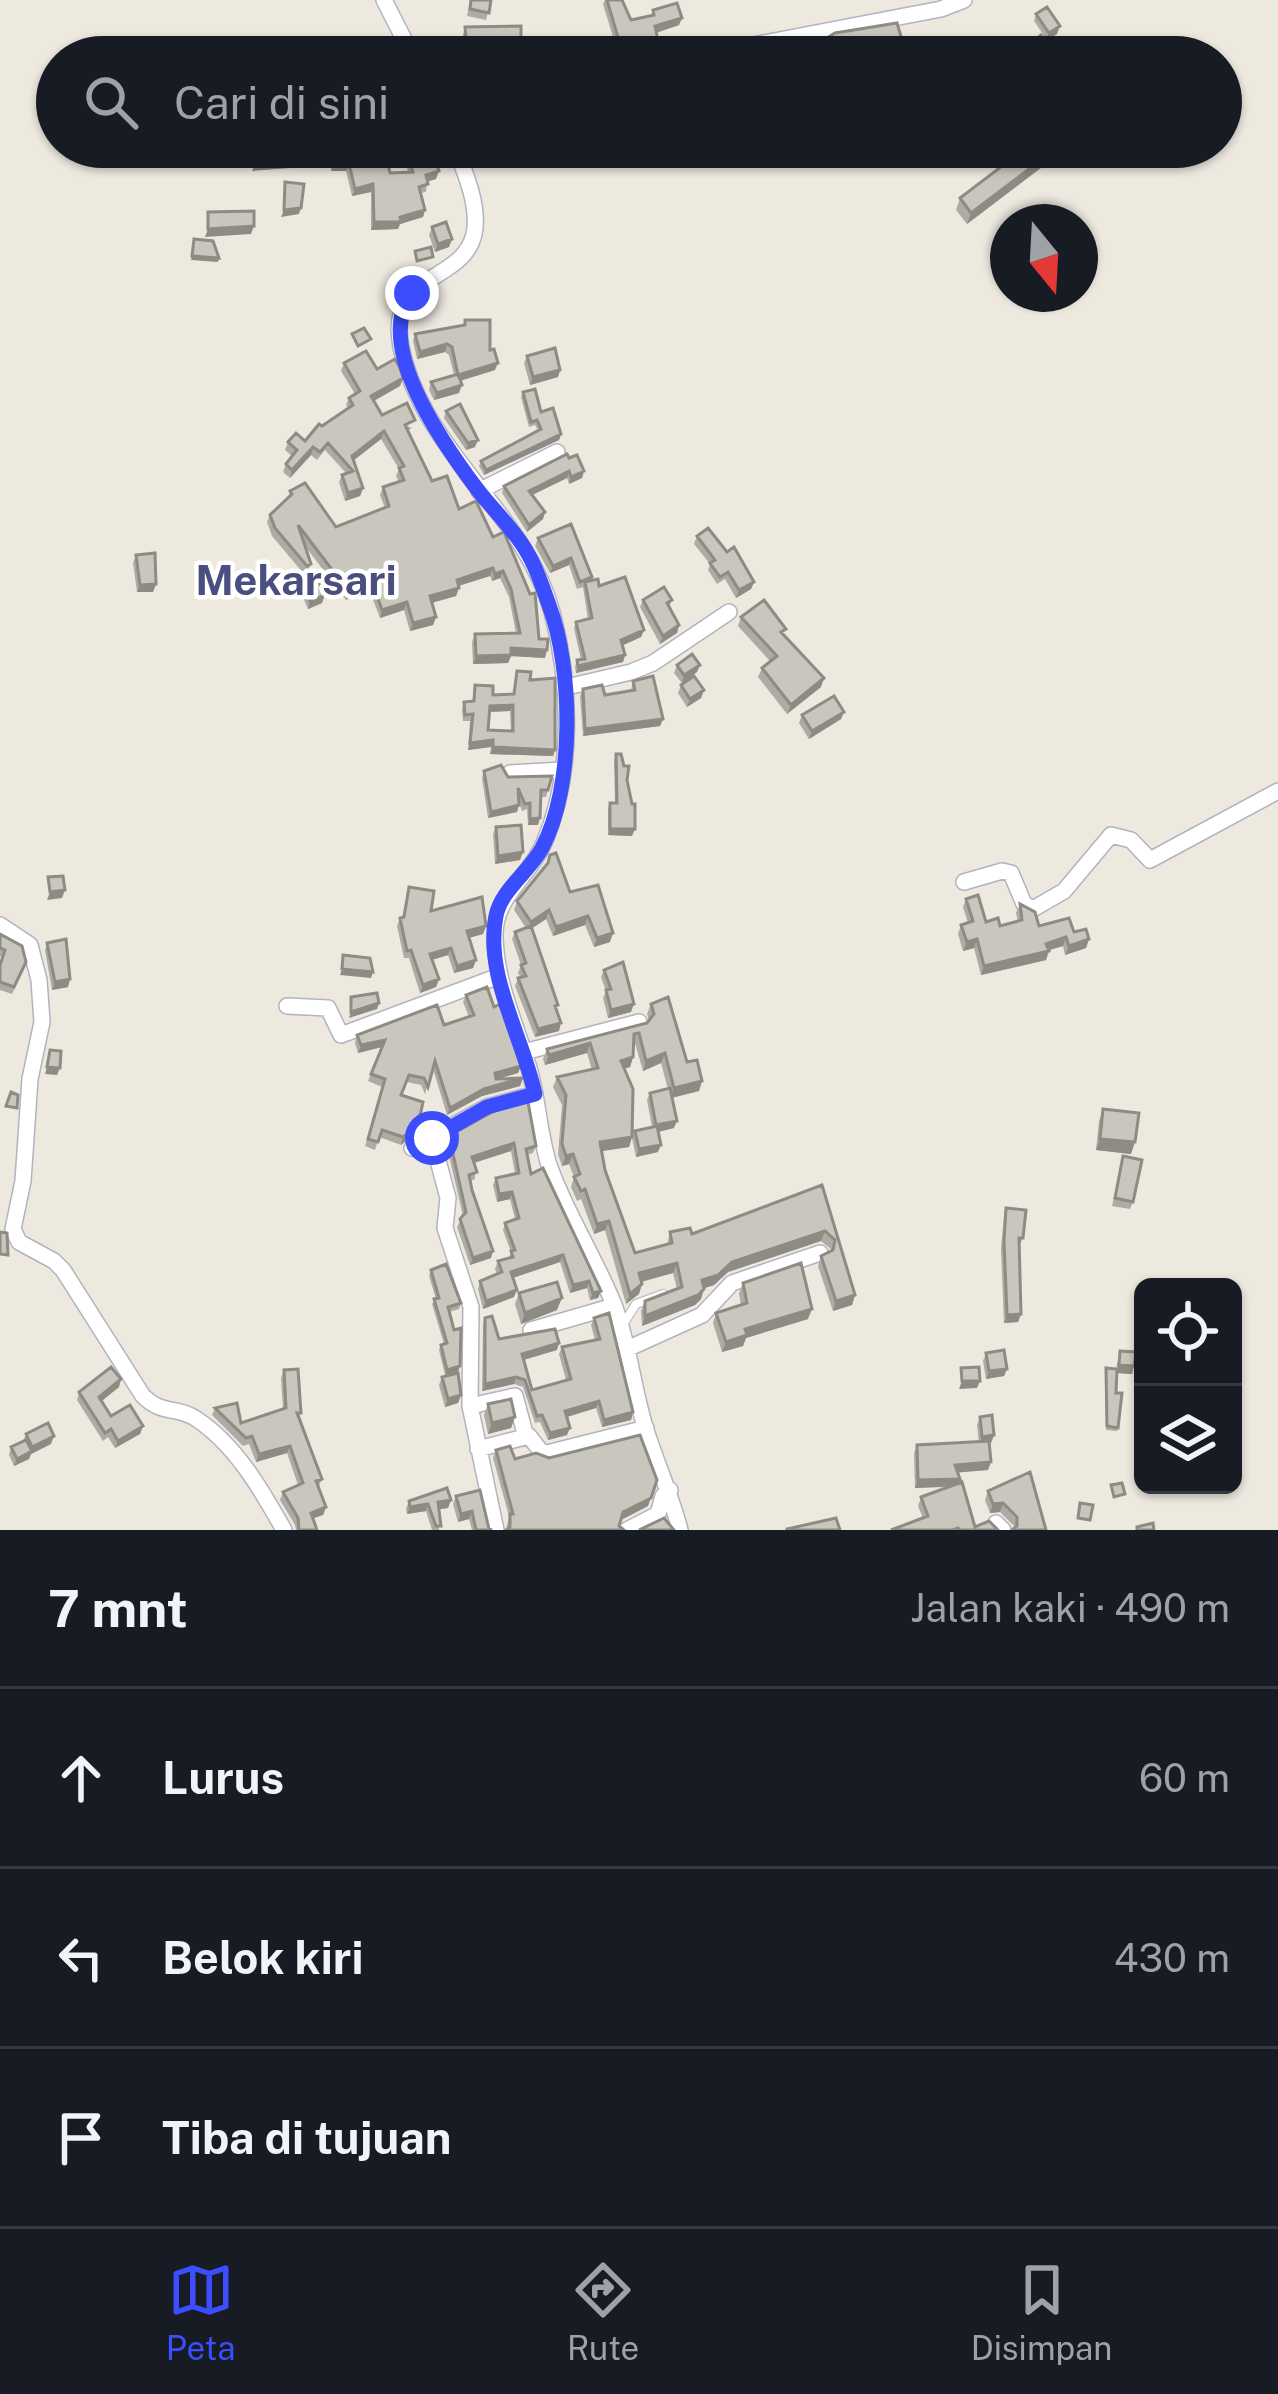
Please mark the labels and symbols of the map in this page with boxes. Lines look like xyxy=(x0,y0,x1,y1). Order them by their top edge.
north arrow xyxy=(990,204,1098,312)
route end xyxy=(385,266,439,320)
district label: Mekarsari xyxy=(195,555,397,604)
route start xyxy=(405,1111,459,1165)

